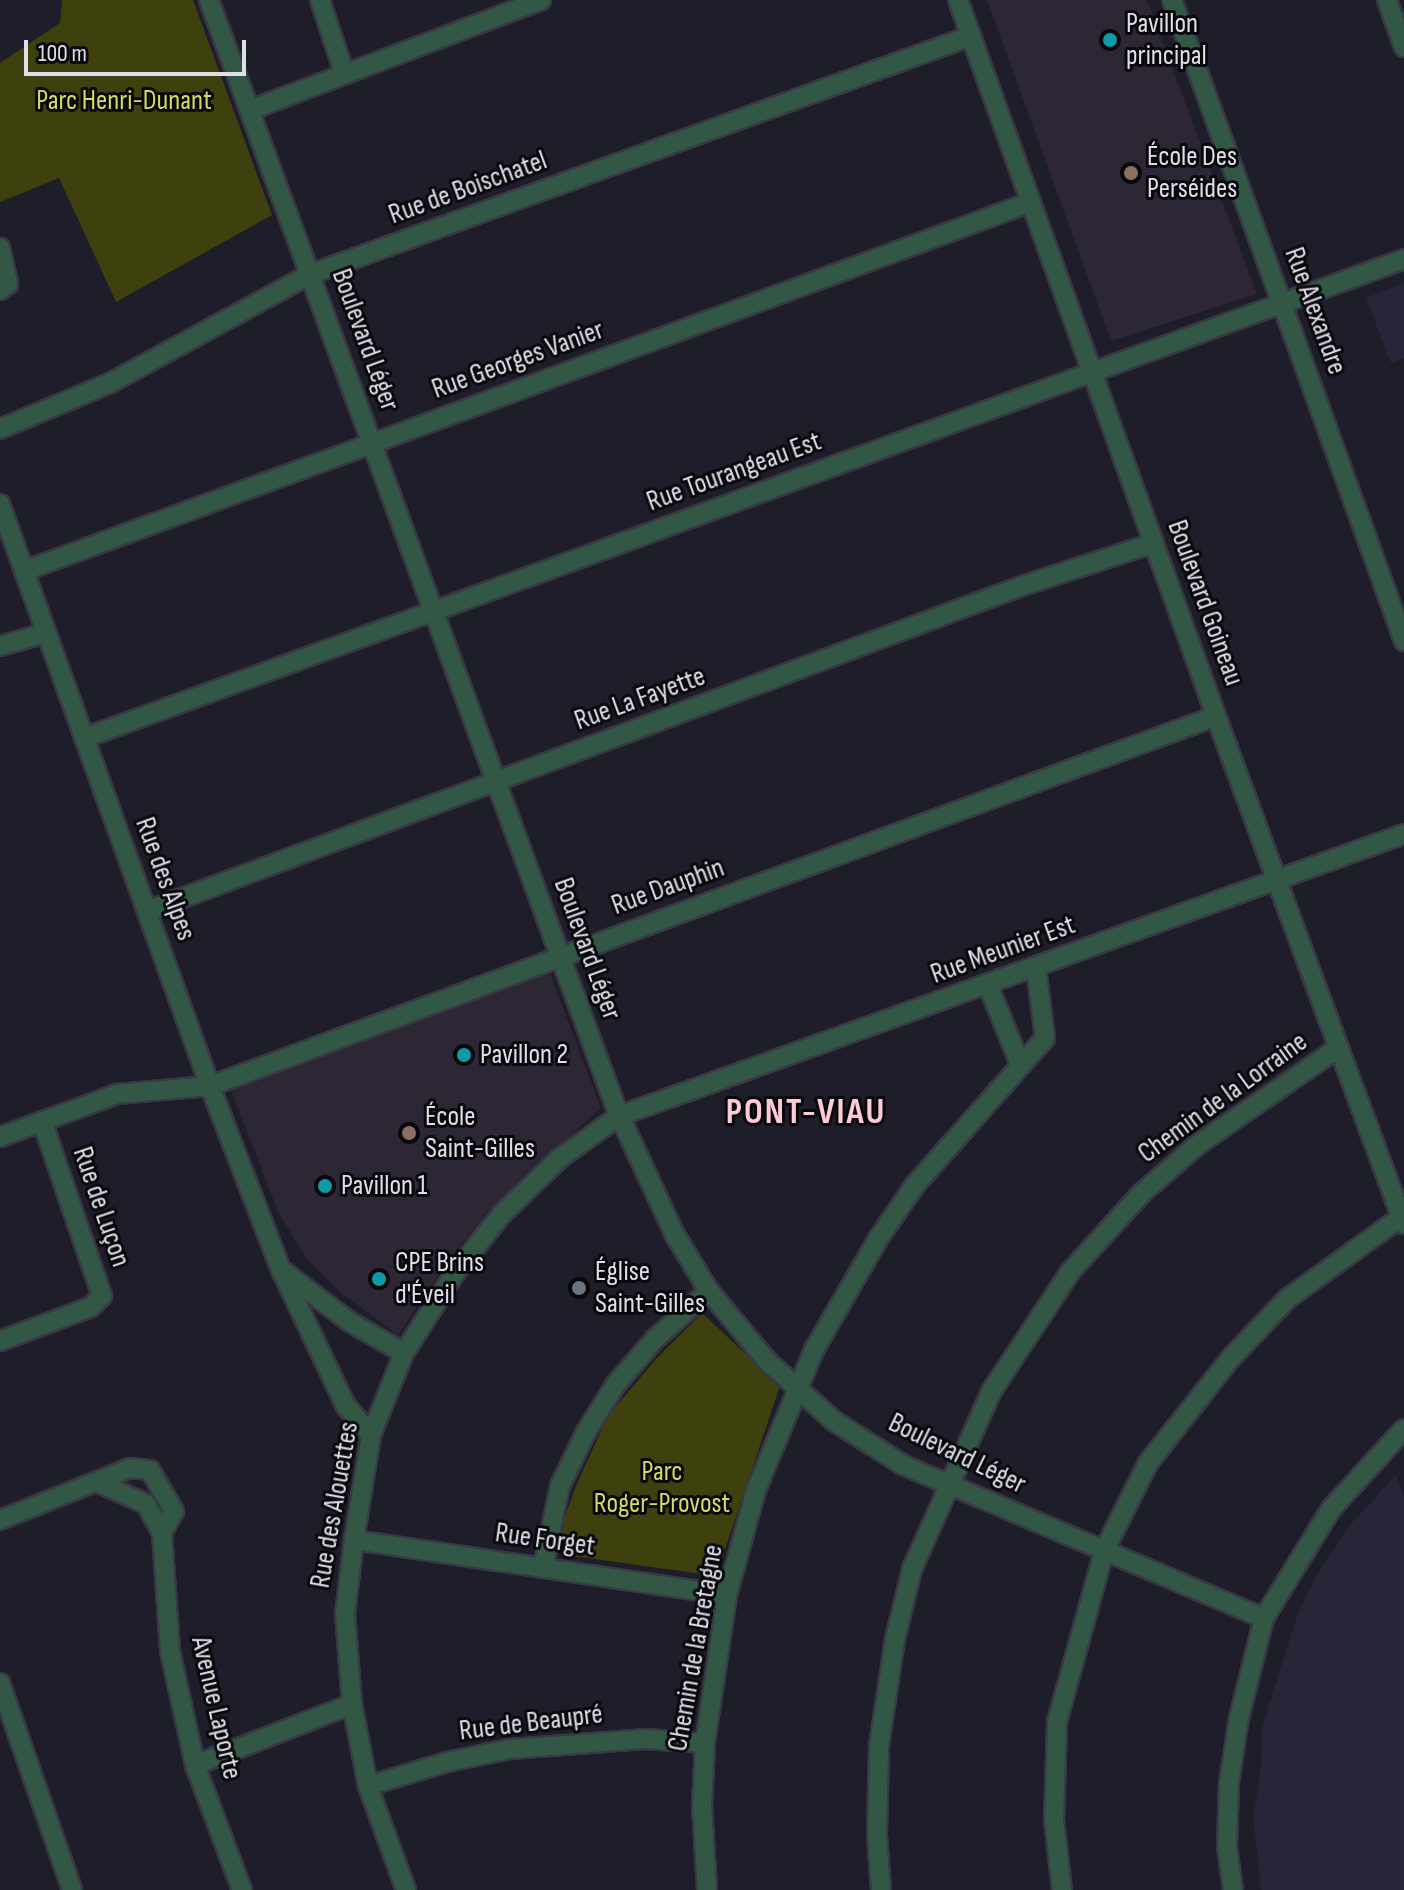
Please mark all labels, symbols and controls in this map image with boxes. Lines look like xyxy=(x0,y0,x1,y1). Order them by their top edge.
place label: Pavillon principal xyxy=(1126,7,1207,73)
scale bar xyxy=(28,24,250,74)
marker: Pavillon principal xyxy=(1101,31,1119,49)
text: 100 m xyxy=(38,39,87,68)
park label: Parc Henri-Dunant xyxy=(36,84,212,118)
place label: École Des Perséides xyxy=(1147,140,1237,206)
street label: Rue de Boischatel xyxy=(384,144,552,232)
marker: École Des Perséides xyxy=(1122,164,1140,182)
street label: Rue Alexandre xyxy=(1277,243,1353,379)
street label: Boulevard Léger xyxy=(324,264,406,416)
street label: Rue Georges Vanier xyxy=(428,313,608,407)
street label: Rue Tourangeau Est xyxy=(642,425,826,519)
street label: Boulevard Goineau xyxy=(1160,516,1250,690)
street label: Rue La Fayette xyxy=(570,660,710,738)
street label: Rue des Alpes xyxy=(127,813,203,945)
street label: Rue Dauphin xyxy=(607,851,729,923)
street label: Boulevard Léger xyxy=(546,873,628,1025)
street label: Rue Meunier Est xyxy=(926,908,1080,992)
street label: Chemin de la Lorraine xyxy=(1132,1025,1314,1171)
place label: Pavillon 2 xyxy=(480,1038,568,1072)
marker: Pavillon 2 xyxy=(455,1046,473,1064)
district label: PONT-VIAU xyxy=(726,1091,886,1135)
place label: École Saint-Gilles xyxy=(425,1100,535,1166)
marker: École Saint-Gilles xyxy=(400,1124,418,1142)
street label: Rue de Luçon xyxy=(65,1143,137,1271)
place label: Pavillon 1 xyxy=(341,1169,427,1203)
marker: Pavillon 1 xyxy=(316,1177,334,1195)
place label: CPE Brins d'Éveil xyxy=(395,1246,484,1312)
place label: Église Saint-Gilles xyxy=(595,1255,705,1321)
marker: CPE Brins d'Éveil xyxy=(370,1270,388,1288)
marker: Église Saint-Gilles xyxy=(570,1279,588,1297)
street label: Boulevard Léger xyxy=(883,1406,1031,1502)
street label: Rue des Alouettes xyxy=(304,1419,366,1591)
park label: Parc Roger-Provost xyxy=(594,1455,730,1521)
street label: Rue Forget xyxy=(493,1516,597,1564)
street label: Chemin de la Bretagne xyxy=(661,1542,731,1754)
street label: Avenue Laporte xyxy=(183,1633,249,1783)
street label: Rue de Beaupré xyxy=(457,1698,605,1748)

